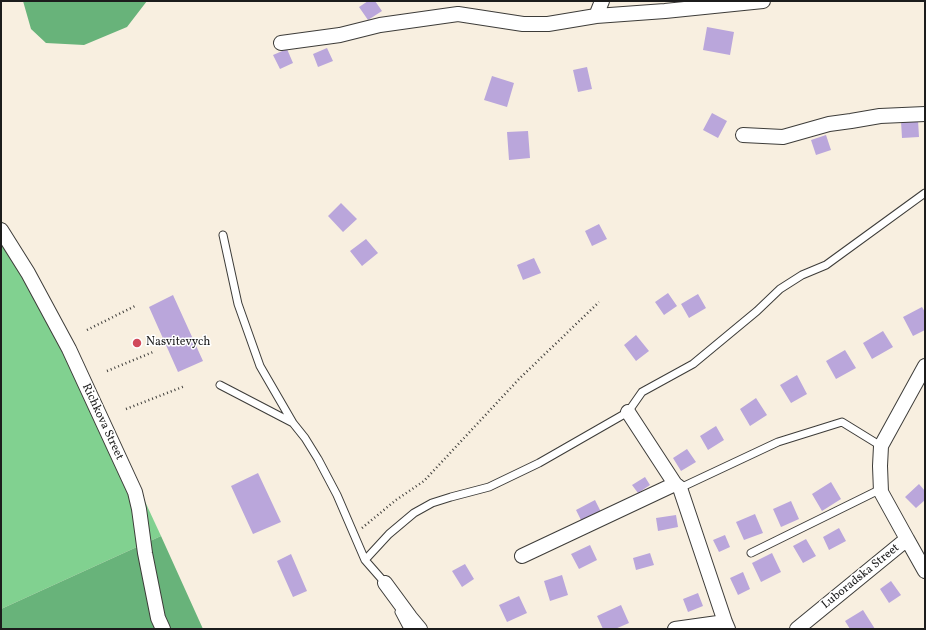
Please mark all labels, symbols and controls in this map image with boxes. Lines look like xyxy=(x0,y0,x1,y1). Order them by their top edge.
place label: Nasvitevych xyxy=(146,336,210,350)
marker: Nasvitevych xyxy=(131,337,143,349)
street label: Richkova Street xyxy=(78,381,126,463)
street label: Luboradska Street xyxy=(819,541,903,613)

